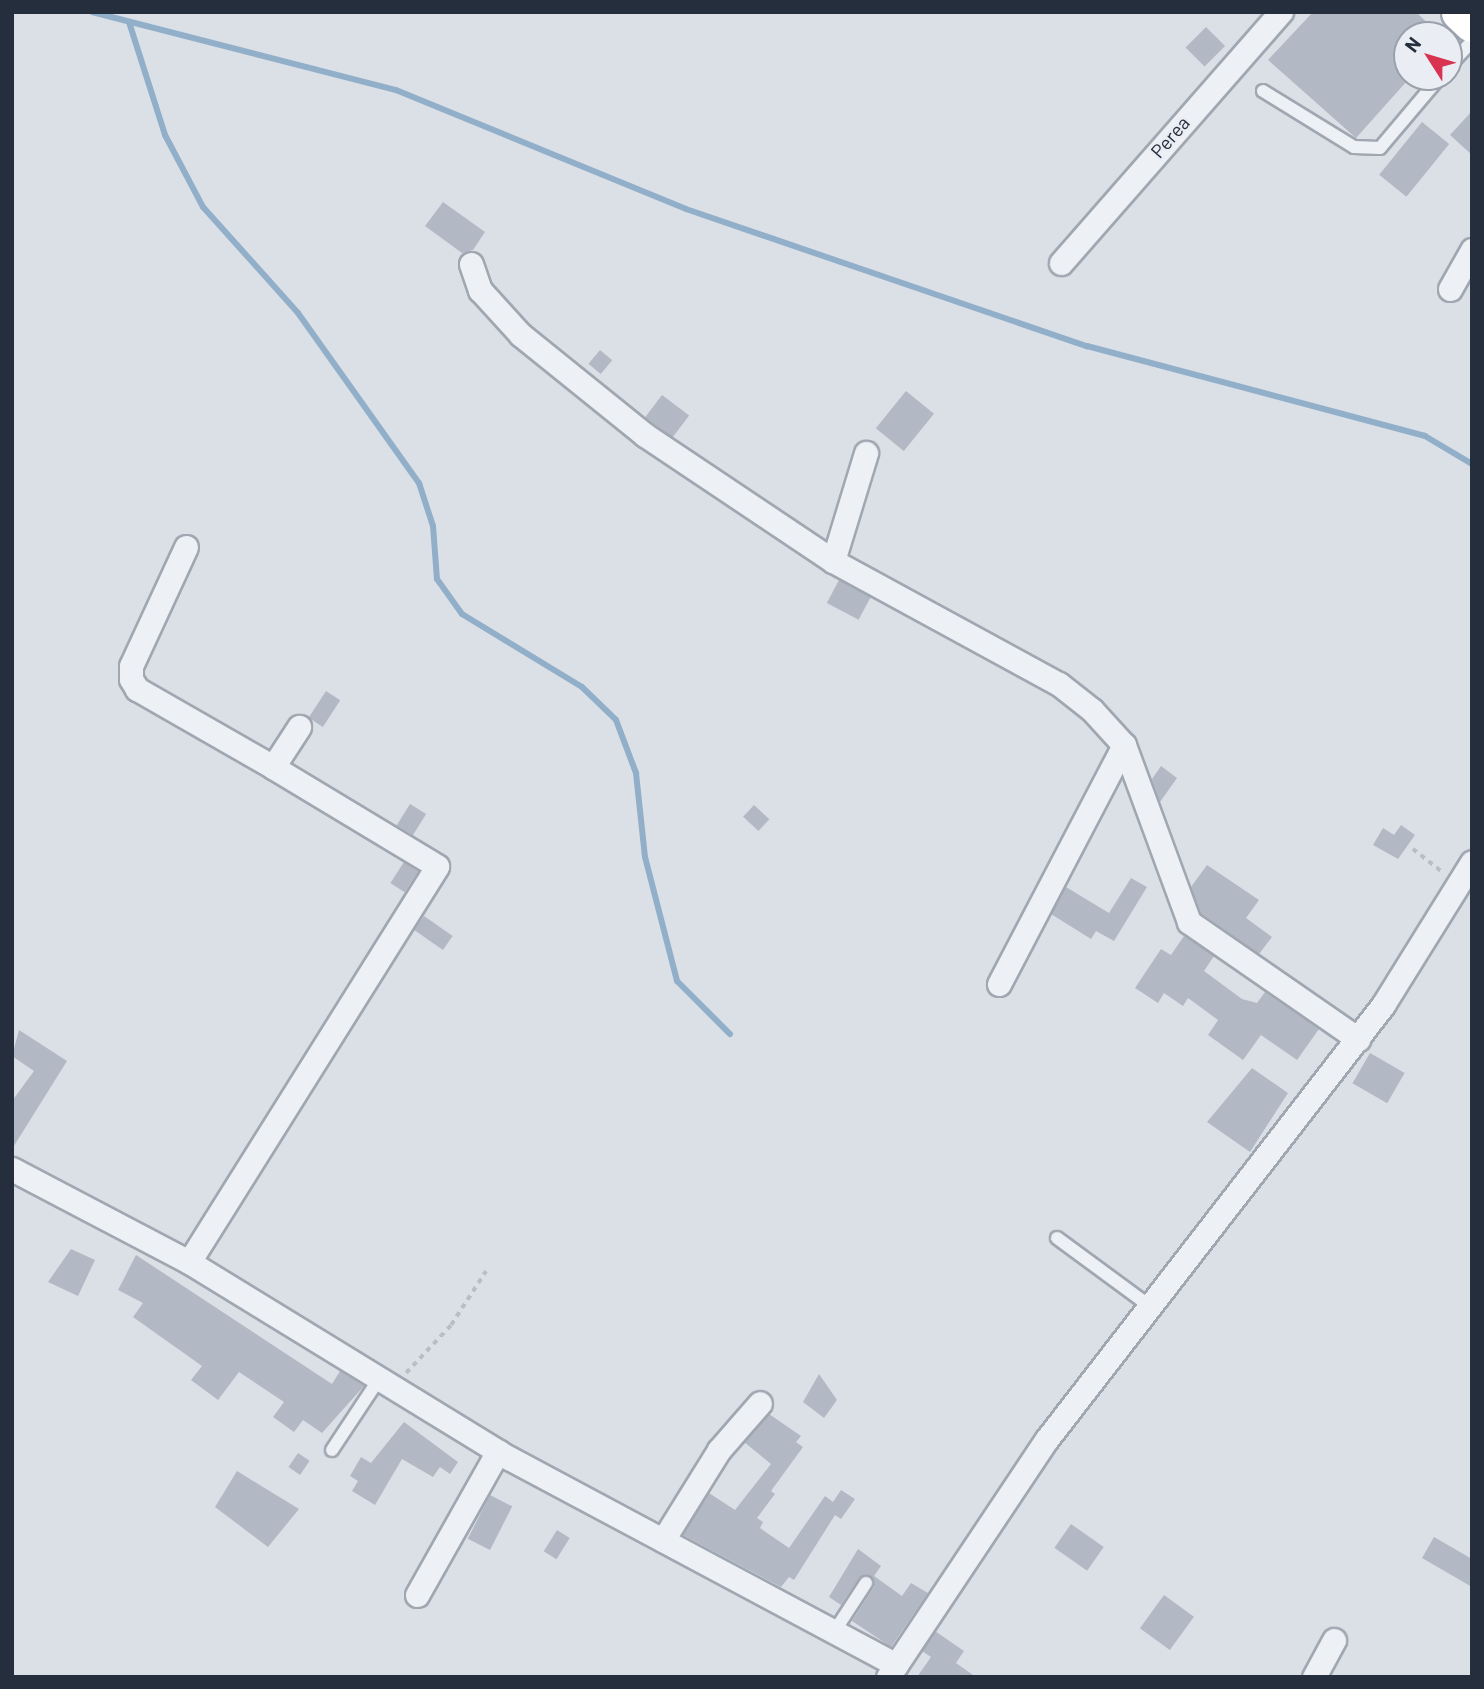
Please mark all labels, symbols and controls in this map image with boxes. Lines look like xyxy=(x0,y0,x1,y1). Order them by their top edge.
north arrow xyxy=(1393,21,1463,91)
text: N xyxy=(1399,32,1425,56)
street label: Perea xyxy=(1146,112,1194,162)

